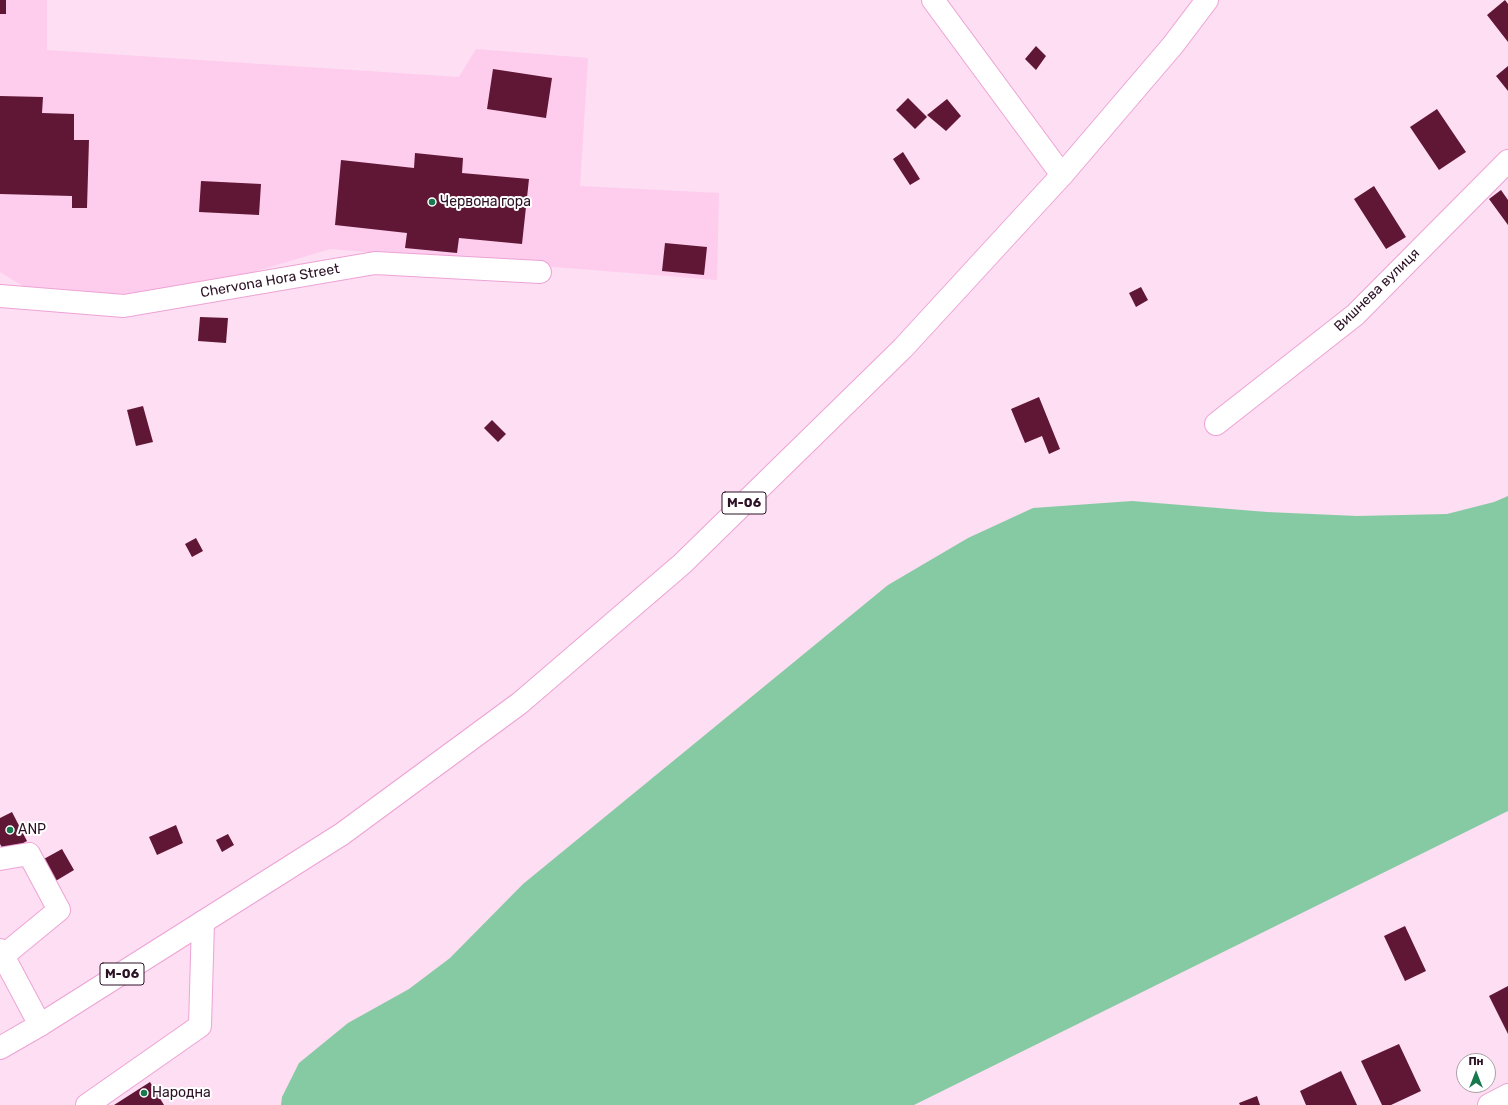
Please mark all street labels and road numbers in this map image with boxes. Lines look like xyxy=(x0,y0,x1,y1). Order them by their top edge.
street label: Вишнева вулиця xyxy=(1331,245,1423,335)
street label: Chervona Hora Street xyxy=(199,260,341,302)
road number: М-06 xyxy=(722,492,766,514)
road number: М-06 xyxy=(100,963,144,985)

